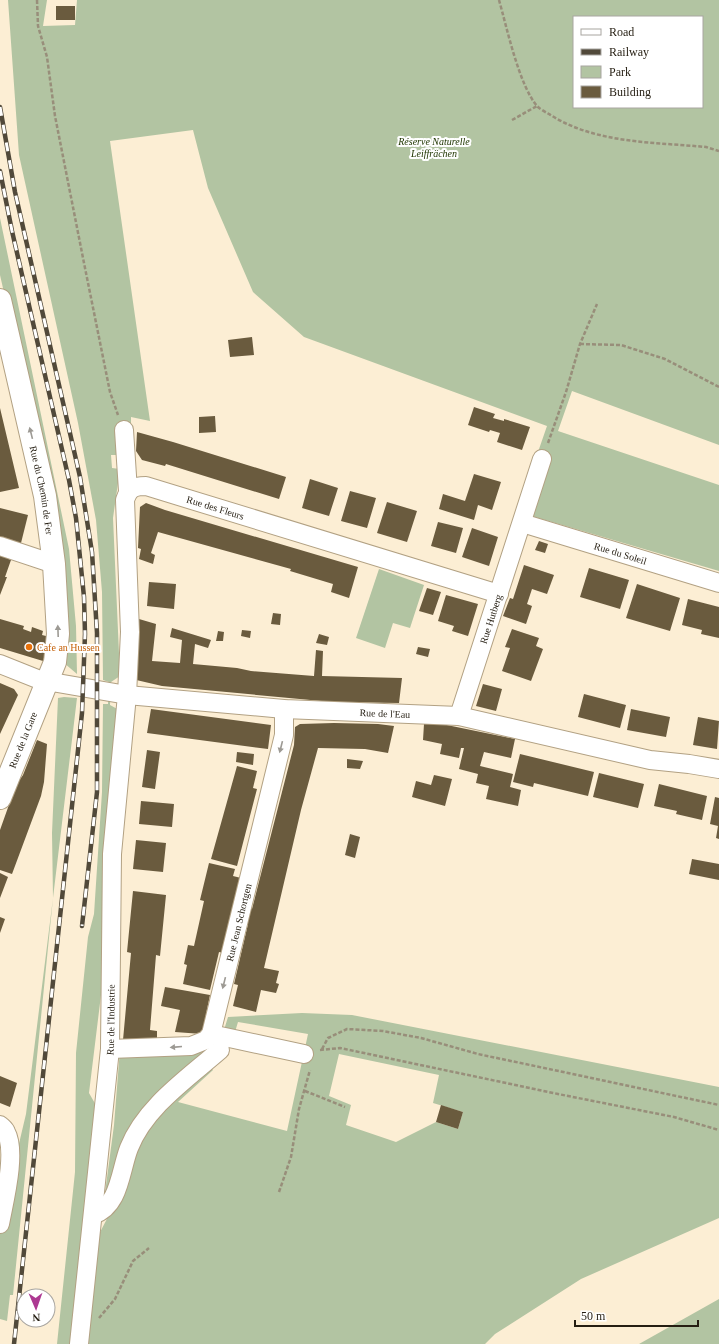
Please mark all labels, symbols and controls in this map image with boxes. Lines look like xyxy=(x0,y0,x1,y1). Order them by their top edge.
legend xyxy=(573,16,703,108)
text: Road xyxy=(609,25,634,39)
text: Railway xyxy=(609,45,649,59)
text: Park xyxy=(609,65,631,79)
text: Building xyxy=(609,85,651,99)
park label: Réserve Naturelle Leiffrächen xyxy=(397,136,470,159)
one-way arrow xyxy=(28,427,34,439)
street label: Rue du Chemin de Fer xyxy=(28,445,56,536)
street label: Rue des Fleurs xyxy=(185,493,246,521)
street label: Rue du Soleil xyxy=(593,540,648,566)
street label: Rue Hutberg xyxy=(477,593,503,645)
one-way arrow xyxy=(55,624,61,637)
marker: Cafe an Hussen xyxy=(24,642,34,652)
place label: Cafe an Hussen xyxy=(37,642,100,653)
street label: Rue de l'Eau xyxy=(359,707,410,720)
street label: Rue de la Gare xyxy=(7,710,39,770)
one-way arrow xyxy=(278,742,284,754)
street label: Rue Jean Schortgen xyxy=(223,882,253,962)
one-way arrow xyxy=(220,976,226,989)
street label: Rue de l'Industrie xyxy=(104,984,116,1056)
one-way arrow xyxy=(170,1044,182,1050)
north arrow xyxy=(16,1288,56,1328)
scale bar xyxy=(575,1302,698,1328)
text: 50 m xyxy=(581,1309,606,1323)
text: N xyxy=(32,1312,41,1324)

